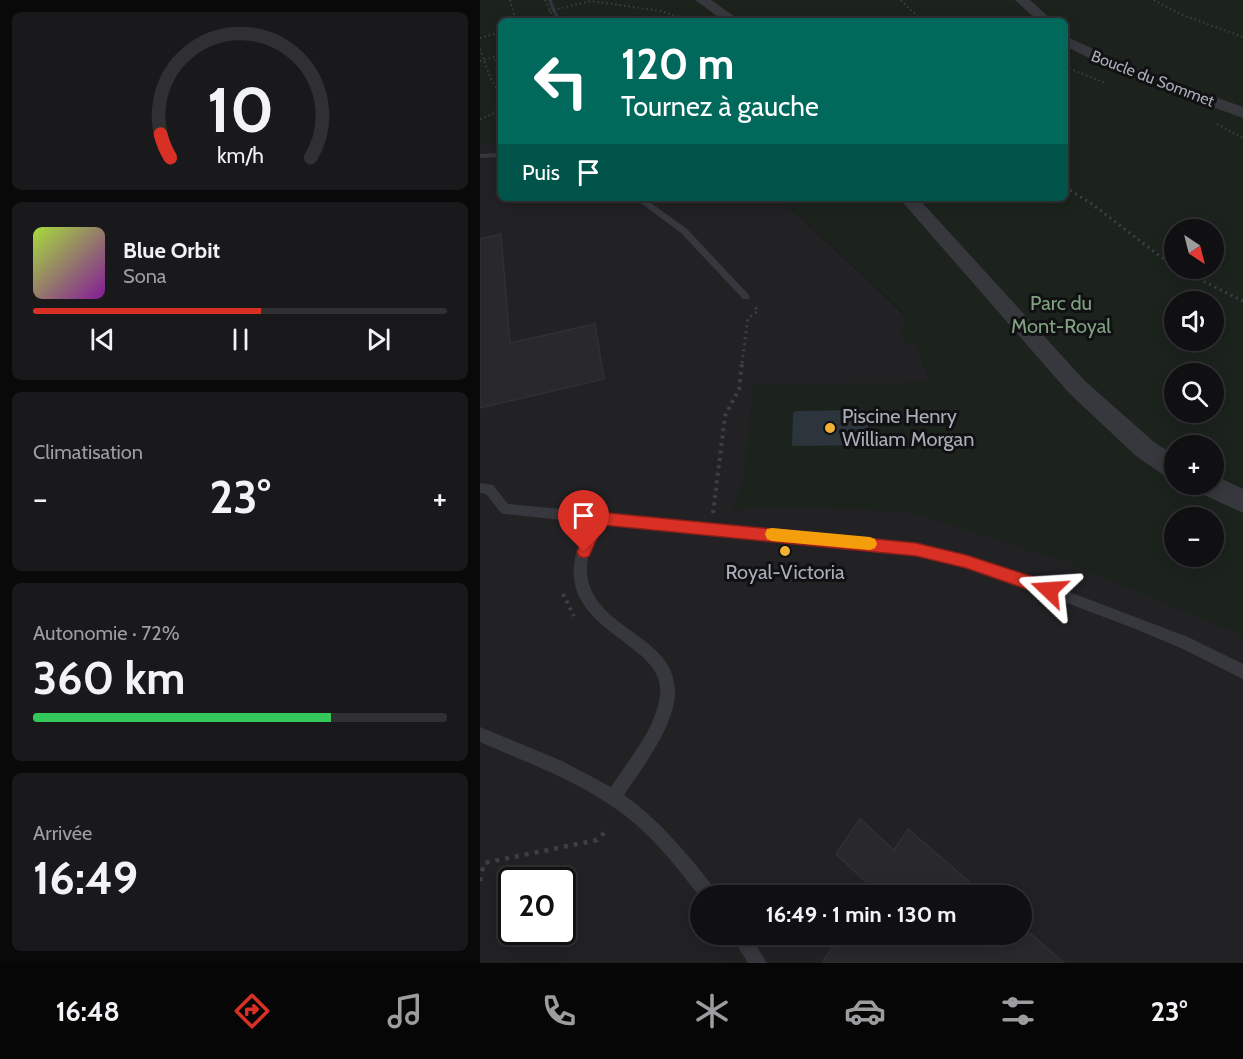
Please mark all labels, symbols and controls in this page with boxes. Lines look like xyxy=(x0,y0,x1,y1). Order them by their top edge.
text: 120 m xyxy=(621,38,734,90)
icon: left xyxy=(522,42,600,120)
street label: Boucle du Sommet xyxy=(1089,46,1218,111)
text: 10 xyxy=(206,72,274,148)
text: Tournez à gauche xyxy=(621,90,819,123)
text: km/h xyxy=(217,142,263,168)
icon: arrive xyxy=(572,156,605,189)
text: Puis xyxy=(522,159,560,186)
north arrow xyxy=(1164,219,1224,279)
map controls xyxy=(1164,219,1224,567)
text: Blue Orbit xyxy=(123,237,220,264)
text: Sona xyxy=(123,264,166,288)
park label: Parc du Mont-Royal xyxy=(1011,291,1111,338)
button: sound xyxy=(1164,291,1224,351)
icon: previous xyxy=(86,323,119,356)
icon: pause xyxy=(224,323,257,356)
icon: next xyxy=(362,323,395,356)
button: search xyxy=(1164,363,1224,423)
place label: Piscine Henry William Morgan xyxy=(842,404,974,451)
marker: Piscine Henry William Morgan xyxy=(823,421,837,435)
button: + xyxy=(1164,435,1224,495)
text: Climatisation xyxy=(33,440,143,464)
text: 23° xyxy=(209,470,271,524)
text: − xyxy=(33,478,48,518)
text: + xyxy=(432,478,447,518)
pin xyxy=(558,490,609,552)
icon: arrive xyxy=(567,499,600,532)
button: − xyxy=(1164,507,1224,567)
marker: Royal-Victoria xyxy=(778,544,792,558)
position arrow xyxy=(1017,558,1081,622)
place label: Royal-Victoria xyxy=(725,560,845,584)
text: Autonomie · 72% xyxy=(33,621,180,645)
text: 360 km xyxy=(33,651,185,705)
text: Arrivée xyxy=(33,821,92,845)
text: 16:49 xyxy=(33,851,138,905)
speed limit sign: 20 xyxy=(498,867,576,945)
text: 16:49 · 1 min · 130 m xyxy=(766,901,956,928)
icon: directions xyxy=(231,990,273,1032)
icon: music xyxy=(384,990,426,1032)
icon: phone xyxy=(538,990,580,1032)
icon: climate xyxy=(691,990,733,1032)
icon: car xyxy=(844,990,886,1032)
icon: filters xyxy=(997,990,1039,1032)
text: 16:48 xyxy=(56,995,120,1028)
text: 23° xyxy=(1151,995,1187,1028)

